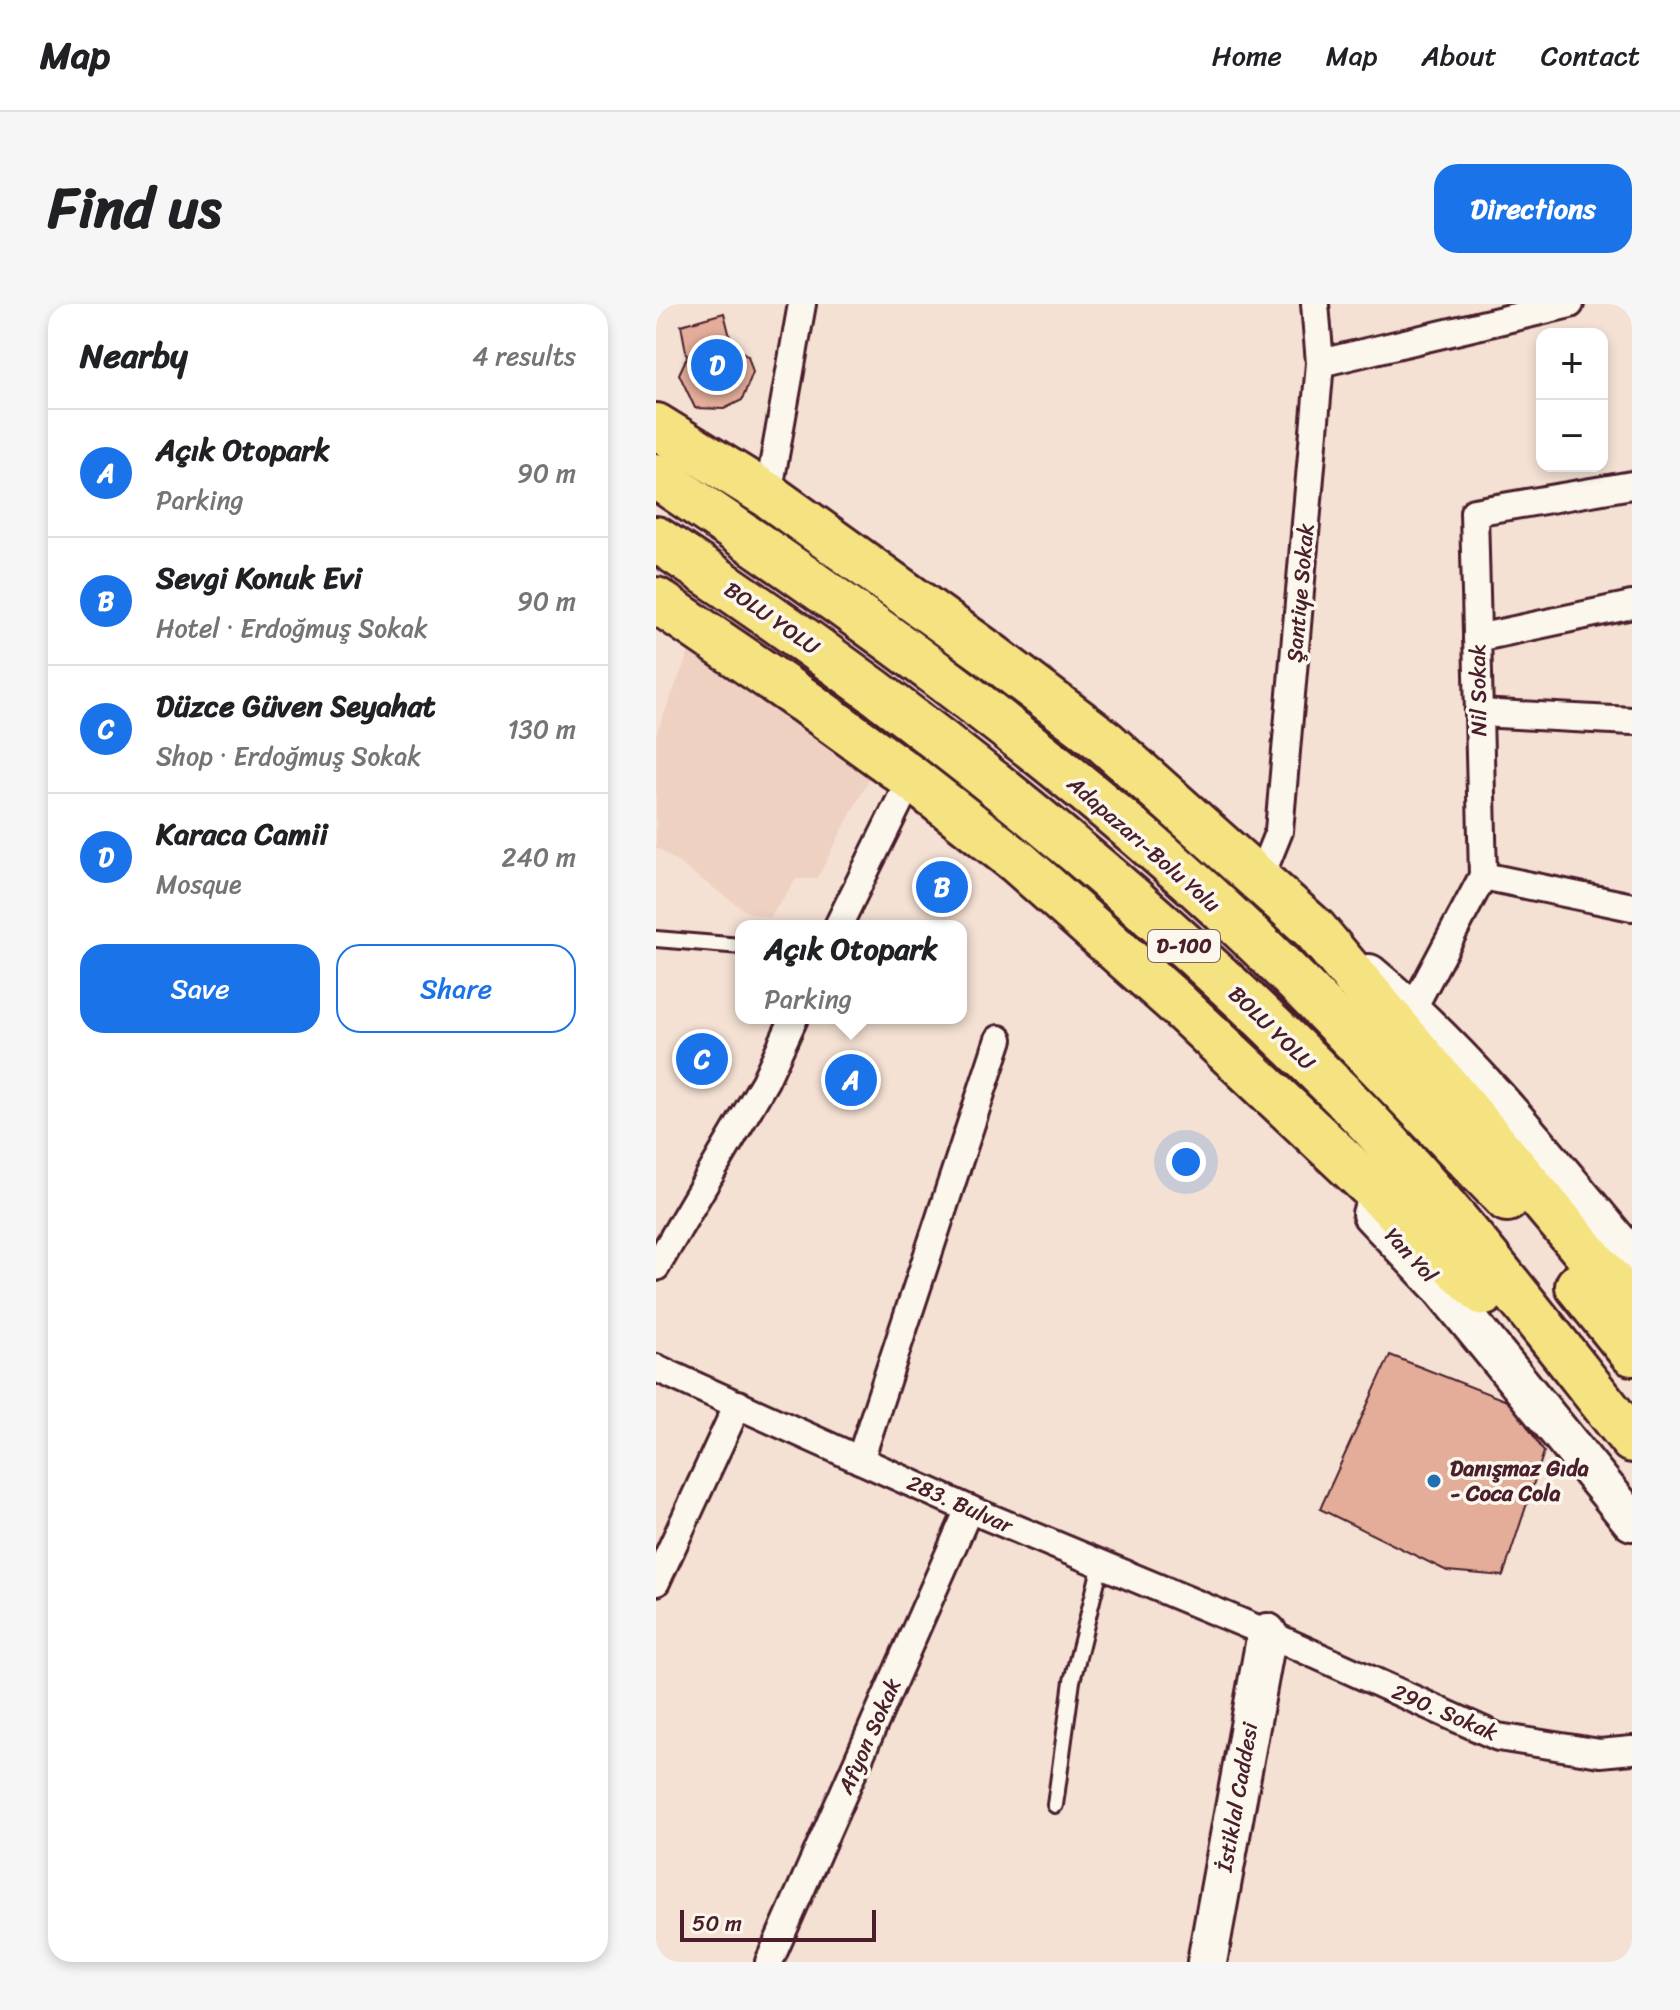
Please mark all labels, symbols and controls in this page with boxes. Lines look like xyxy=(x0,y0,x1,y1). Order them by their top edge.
text: Map xyxy=(40,22,110,89)
text: Home xyxy=(1212,31,1282,80)
text: Map xyxy=(1326,31,1377,80)
text: About xyxy=(1421,31,1497,80)
text: Contact xyxy=(1541,31,1640,80)
text: Find us xyxy=(48,159,221,258)
button: Directions xyxy=(1434,164,1632,253)
text: Nearby xyxy=(80,326,188,386)
map controls xyxy=(1536,328,1608,472)
button: + xyxy=(1536,328,1608,400)
text: 4 results xyxy=(472,333,576,379)
pin: D xyxy=(691,335,743,395)
button: − xyxy=(1536,400,1608,472)
text: Açık Otopark xyxy=(156,423,330,477)
text: A xyxy=(97,450,115,496)
text: 90 m xyxy=(517,450,576,496)
text: Parking xyxy=(156,477,244,523)
street label: Şantiye Sokak xyxy=(1274,522,1326,664)
text: Sevgi Konuk Evi xyxy=(156,551,362,605)
street label: BOLU YOLU xyxy=(716,571,828,666)
text: B xyxy=(98,578,114,624)
text: 90 m xyxy=(517,578,576,624)
text: Hotel · Erdoğmuş Sokak xyxy=(156,605,428,651)
street label: Nil Sokak xyxy=(1458,643,1498,737)
text: Düzce Güven Seyahat xyxy=(156,679,436,733)
text: C xyxy=(98,706,114,752)
text: 130 m xyxy=(507,706,576,752)
text: Shop · Erdoğmuş Sokak xyxy=(156,733,421,779)
street label: Adapazarı-Bolu Yolu xyxy=(1057,765,1230,922)
text: Karaca Camii xyxy=(156,807,328,861)
text: D xyxy=(98,834,114,880)
text: 240 m xyxy=(502,834,576,880)
pin: B xyxy=(916,857,968,917)
text: Mosque xyxy=(156,861,242,907)
popup xyxy=(735,920,967,1024)
text: Açık Otopark xyxy=(764,922,938,976)
road number: D-100 xyxy=(1148,930,1220,962)
button: Save xyxy=(80,944,320,1033)
button: Share xyxy=(336,944,576,1033)
text: Parking xyxy=(764,976,852,1022)
street label: BOLU YOLU xyxy=(1219,976,1325,1080)
pin: C xyxy=(676,1029,728,1089)
pin: A xyxy=(825,1050,877,1110)
your location xyxy=(1166,1142,1206,1182)
street label: Yan Yol xyxy=(1374,1218,1448,1293)
place label: Danışmaz Gıda - Coca Cola xyxy=(1450,1449,1589,1513)
street label: 283. Bulvar xyxy=(901,1463,1020,1545)
marker: Danışmaz Gıda - Coca Cola xyxy=(1425,1472,1443,1490)
street label: Afyon Sokak xyxy=(826,1671,912,1801)
street label: 290. Sokak xyxy=(1386,1672,1504,1752)
street label: İstiklal Caddesi xyxy=(1205,1718,1269,1876)
text: 50 m xyxy=(692,1904,742,1943)
scale bar xyxy=(680,1906,876,1942)

